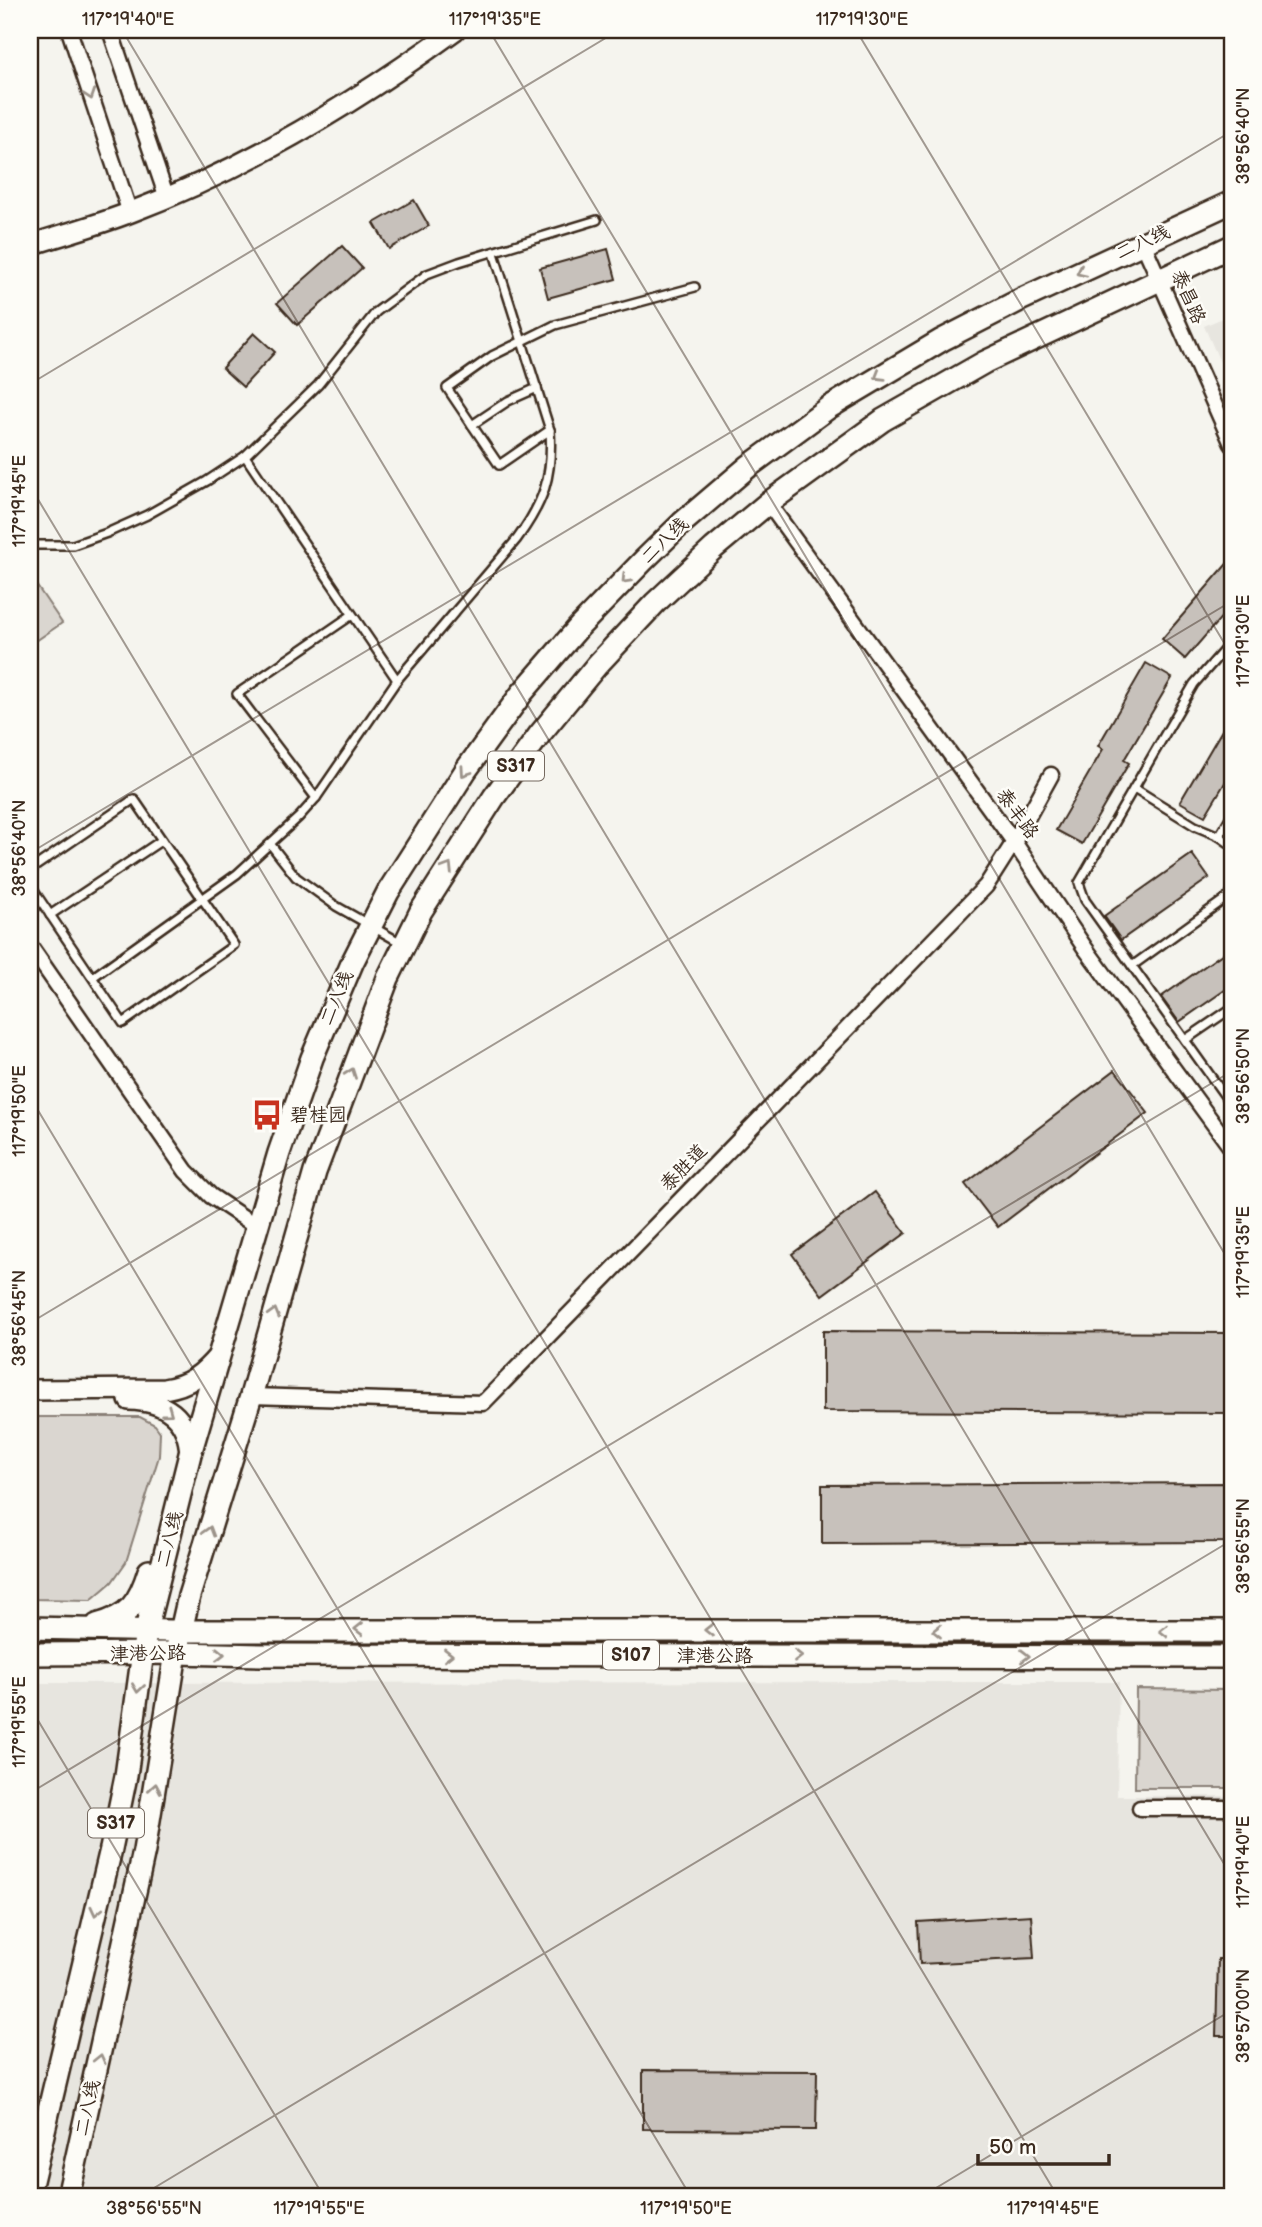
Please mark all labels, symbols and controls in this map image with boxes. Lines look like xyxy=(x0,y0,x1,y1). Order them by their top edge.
text: 117°19'40"E xyxy=(82,9,174,30)
text: 117°19'35"E xyxy=(449,9,541,30)
text: 117°19'30"E xyxy=(816,9,908,30)
text: 38°56'40"N xyxy=(1233,87,1254,185)
one-way arrow xyxy=(82,88,96,100)
street label: 二八线 xyxy=(1112,221,1174,265)
one-way arrow xyxy=(1076,263,1088,277)
street label: 泰昌路 xyxy=(1166,266,1210,328)
one-way arrow xyxy=(874,368,887,381)
text: 117°19'45"E xyxy=(9,455,30,547)
street label: 二八线 xyxy=(637,513,693,569)
one-way arrow xyxy=(622,571,634,583)
text: 117°19'30"E xyxy=(1233,595,1254,687)
road number: S317 xyxy=(488,752,544,780)
one-way arrow xyxy=(460,764,473,777)
street label: 泰丰路 xyxy=(991,784,1043,844)
text: 38°56'40"N xyxy=(9,799,30,897)
one-way arrow xyxy=(440,862,453,875)
street label: 二八线 xyxy=(315,967,359,1029)
text: 38°56'50"N xyxy=(1233,1028,1254,1124)
text: 117°19'50"E xyxy=(9,1065,30,1157)
one-way arrow xyxy=(343,1067,357,1079)
bus stop icon: 碧桂园 xyxy=(250,1098,284,1132)
place label: 碧桂园 xyxy=(290,1104,347,1127)
street label: 泰胜道 xyxy=(656,1140,712,1196)
text: 117°19'35"E xyxy=(1233,1206,1254,1298)
text: 38°56'45"N xyxy=(9,1270,30,1366)
one-way arrow xyxy=(266,1307,281,1319)
one-way arrow xyxy=(161,1404,173,1416)
text: 38°56'55"N xyxy=(1233,1498,1254,1594)
street label: 二八线 xyxy=(152,1508,188,1570)
one-way arrow xyxy=(200,1525,215,1537)
one-way arrow xyxy=(353,1621,364,1637)
one-way arrow xyxy=(703,1622,714,1638)
one-way arrow xyxy=(931,1623,941,1639)
one-way arrow xyxy=(1158,1623,1169,1639)
road number: S107 xyxy=(603,1640,659,1670)
street label: 津港公路 xyxy=(110,1642,186,1666)
street label: 津港公路 xyxy=(677,1645,753,1668)
one-way arrow xyxy=(215,1646,226,1661)
one-way arrow xyxy=(443,1647,454,1663)
one-way arrow xyxy=(793,1648,804,1664)
one-way arrow xyxy=(1021,1648,1031,1664)
text: 117°19'55"E xyxy=(9,1676,30,1768)
one-way arrow xyxy=(131,1682,146,1694)
one-way arrow xyxy=(147,1782,162,1794)
road number: S317 xyxy=(88,1809,144,1838)
text: 117°19'40"E xyxy=(1233,1816,1254,1908)
one-way arrow xyxy=(90,1905,104,1917)
text: 38°57'00"N xyxy=(1233,1969,1254,2063)
one-way arrow xyxy=(91,2053,106,2065)
street label: 二八线 xyxy=(70,2078,106,2138)
scale bar xyxy=(978,2122,1110,2166)
text: 50 m xyxy=(989,2135,1036,2160)
text: 38°56'55"N xyxy=(106,2198,202,2219)
text: 117°19'55"E xyxy=(273,2198,365,2219)
text: 117°19'50"E xyxy=(640,2198,732,2219)
text: 117°19'45"E xyxy=(1007,2198,1099,2219)

